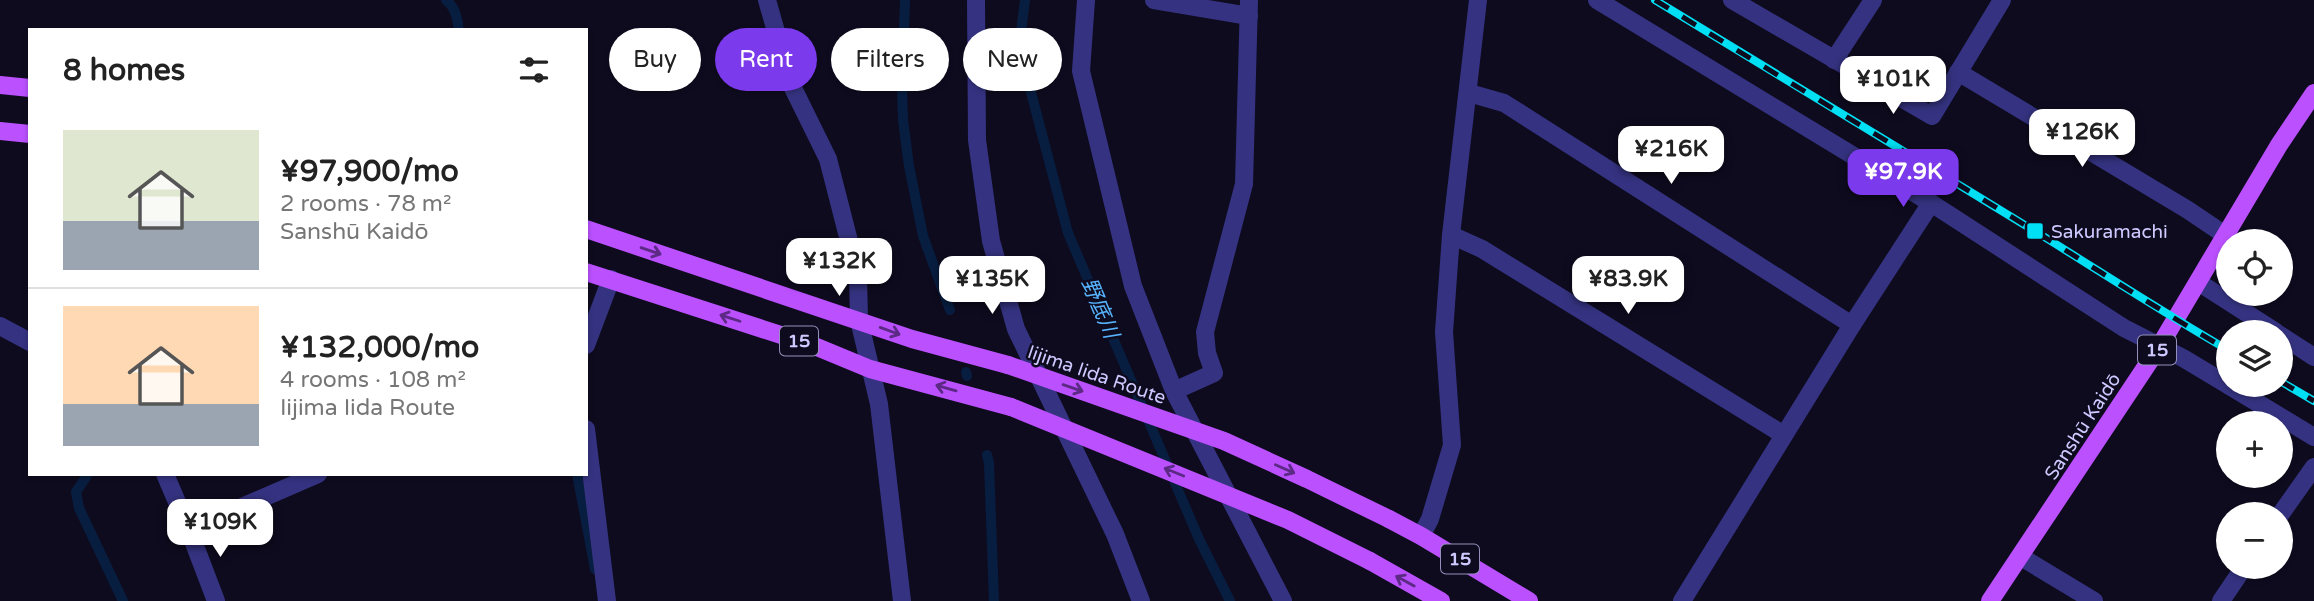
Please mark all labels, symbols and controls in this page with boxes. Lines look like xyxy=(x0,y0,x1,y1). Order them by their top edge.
chip: Buy xyxy=(609,28,701,91)
chip: Rent xyxy=(715,28,817,91)
chip: Filters xyxy=(831,28,949,91)
chip: New xyxy=(963,28,1062,91)
icon: filters xyxy=(515,51,553,89)
text: 8 homes xyxy=(63,52,185,89)
pin: ¥101K xyxy=(1844,57,1942,116)
text: ¥101K xyxy=(1856,65,1930,93)
pin: ¥126K xyxy=(2033,110,2131,169)
text: ¥126K xyxy=(2045,118,2119,146)
pin: ¥216K xyxy=(1622,127,1720,186)
text: ¥216K xyxy=(1634,135,1708,163)
pin: ¥97.9K xyxy=(1846,150,1960,209)
text: ¥97,900/mo xyxy=(280,153,459,190)
icon: home xyxy=(119,158,203,242)
text: ¥97.9K xyxy=(1864,158,1942,186)
text: 2 rooms · 78 m² xyxy=(280,190,451,218)
text: Sanshū Kaidō xyxy=(280,218,429,246)
marker: Sakuramachi xyxy=(2025,221,2045,241)
place label: Sakuramachi xyxy=(2051,221,2168,243)
map controls xyxy=(2216,229,2293,579)
button: locate xyxy=(2216,229,2293,306)
pin: ¥132K xyxy=(790,238,888,298)
one-way arrow xyxy=(640,245,662,258)
text: ¥132K xyxy=(802,247,876,275)
pin: ¥135K xyxy=(943,256,1041,316)
pin: ¥83.9K xyxy=(1571,256,1685,316)
text: ¥135K xyxy=(955,265,1029,293)
text: ¥83.9K xyxy=(1588,265,1668,293)
water label: 野底川 xyxy=(1076,274,1124,344)
one-way arrow xyxy=(719,311,741,323)
button: layers xyxy=(2216,320,2293,397)
one-way arrow xyxy=(879,325,901,338)
road number: 15 xyxy=(780,326,818,356)
text: ¥132,000/mo xyxy=(280,329,479,366)
icon: home xyxy=(119,334,203,418)
road number: 15 xyxy=(2138,336,2176,364)
street label: Iijima Iida Route xyxy=(1025,341,1169,409)
text: 4 rooms · 108 m² xyxy=(280,366,466,394)
street label: Sanshū Kaidō xyxy=(2040,369,2125,484)
one-way arrow xyxy=(935,381,957,394)
one-way arrow xyxy=(1061,382,1083,395)
text: Iijima Iida Route xyxy=(280,394,455,422)
button: + xyxy=(2216,411,2293,488)
one-way arrow xyxy=(1274,463,1295,476)
one-way arrow xyxy=(1163,465,1185,478)
pin: ¥109K xyxy=(171,500,269,559)
button: − xyxy=(2216,502,2293,579)
text: ¥109K xyxy=(183,508,257,536)
road number: 15 xyxy=(1441,544,1479,574)
one-way arrow xyxy=(1396,574,1416,588)

